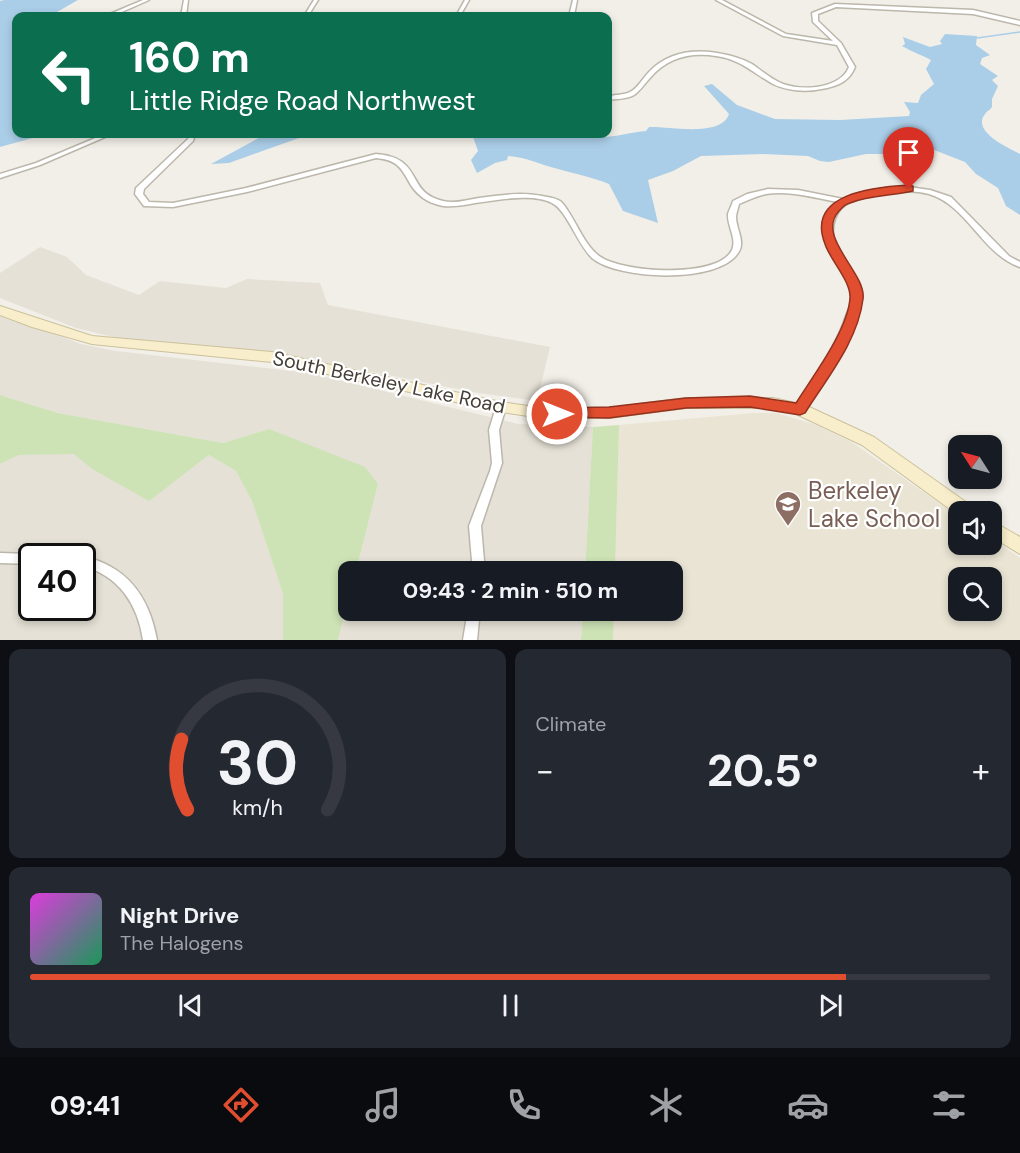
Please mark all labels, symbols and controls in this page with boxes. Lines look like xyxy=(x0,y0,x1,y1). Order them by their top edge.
text: 160 m xyxy=(129,30,250,85)
icon: left xyxy=(30,36,108,114)
text: Little Ridge Road Northwest xyxy=(129,83,476,118)
pin xyxy=(883,127,934,189)
icon: arrive xyxy=(892,136,925,169)
street label: South Berkeley Lake Road xyxy=(270,345,508,419)
position arrow xyxy=(525,382,589,446)
north arrow xyxy=(948,435,1002,489)
map controls xyxy=(948,435,1002,621)
place label: Berkeley Lake School xyxy=(808,475,940,534)
school or university icon: Berkeley Lake School xyxy=(773,489,803,527)
button: sound xyxy=(948,501,1002,555)
speed limit sign: 40 xyxy=(18,543,96,621)
button: search xyxy=(948,567,1002,621)
text: 09:43 · 2 min · 510 m xyxy=(403,576,618,605)
text: Climate xyxy=(536,711,606,737)
text: 30 xyxy=(216,722,298,803)
text: 20.5° xyxy=(707,741,818,800)
text: − xyxy=(536,749,554,792)
text: + xyxy=(972,749,990,792)
text: km/h xyxy=(232,795,283,823)
text: Night Drive xyxy=(120,901,239,930)
text: The Halogens xyxy=(120,930,243,956)
icon: previous xyxy=(174,989,207,1022)
icon: pause xyxy=(494,989,527,1022)
icon: next xyxy=(814,989,847,1022)
icon: directions xyxy=(220,1084,262,1126)
icon: music xyxy=(362,1084,404,1126)
icon: phone xyxy=(503,1084,545,1126)
icon: climate xyxy=(645,1084,687,1126)
icon: car xyxy=(787,1084,829,1126)
icon: filters xyxy=(928,1084,970,1126)
text: 09:41 xyxy=(50,1088,120,1123)

